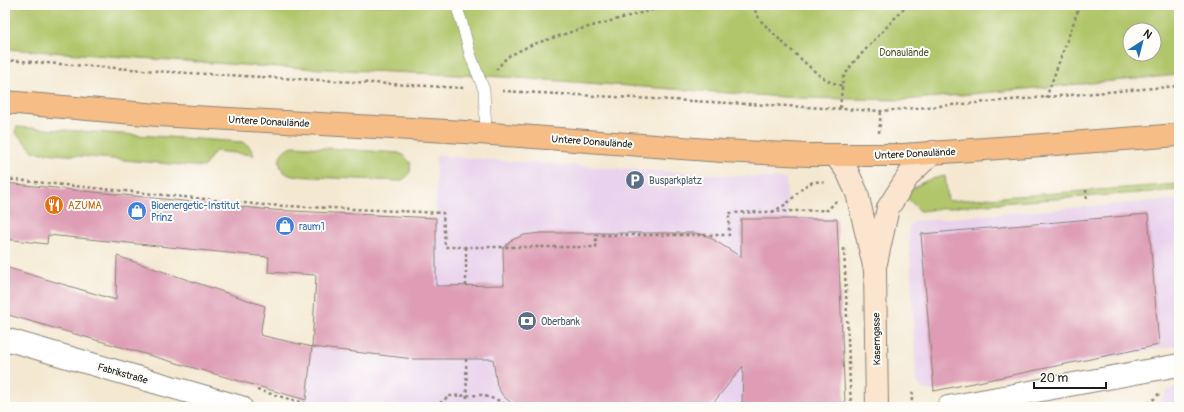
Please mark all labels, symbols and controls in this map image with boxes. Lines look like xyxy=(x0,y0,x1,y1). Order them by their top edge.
north arrow xyxy=(1122,22,1162,62)
text: N xyxy=(1141,27,1155,42)
park label: Donaulände xyxy=(879,47,929,59)
street label: Untere Donaulände xyxy=(228,114,310,130)
street label: Untere Donaulände xyxy=(551,133,633,151)
street label: Untere Donaulände xyxy=(874,146,956,162)
parking icon: Busparkplatz xyxy=(624,169,646,191)
place label: Busparkplatz xyxy=(649,175,702,187)
restaurant icon: AZUMA xyxy=(43,194,65,216)
place label: AZUMA xyxy=(68,200,102,212)
shop icon: Bioenergetic-Institut Prinz xyxy=(126,200,148,222)
place label: Bioenergetic-Institut Prinz xyxy=(151,200,240,224)
shop icon: raum1 xyxy=(274,215,296,237)
place label: raum1 xyxy=(299,221,325,233)
bank icon: Oberbank xyxy=(516,310,538,332)
street label: Kaserngasse xyxy=(871,312,883,366)
place label: Oberbank xyxy=(541,316,581,328)
street label: Fabrikstraße xyxy=(96,361,149,387)
scale bar xyxy=(1034,364,1106,390)
text: 20 m xyxy=(1040,371,1069,386)

